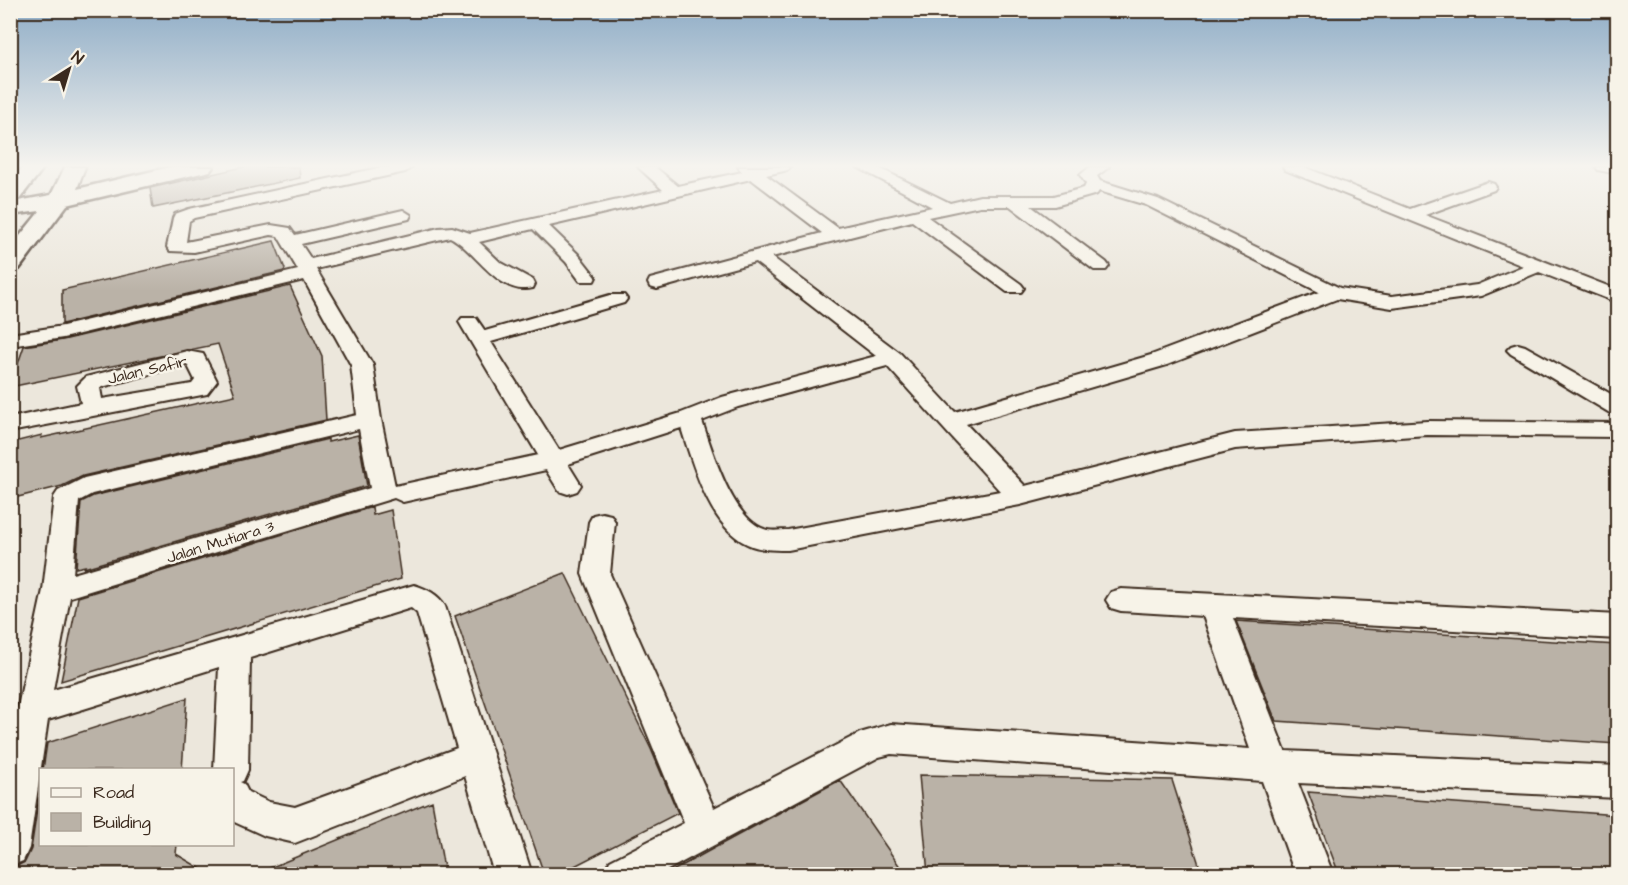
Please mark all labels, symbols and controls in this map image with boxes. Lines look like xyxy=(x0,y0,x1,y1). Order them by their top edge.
north arrow xyxy=(39,39,99,99)
text: N xyxy=(67,46,88,70)
street label: Jalan Safir xyxy=(105,350,189,390)
street label: Jalan Mutiara 3 xyxy=(164,515,277,569)
legend xyxy=(39,768,234,846)
text: Road xyxy=(93,780,134,805)
text: Building xyxy=(93,810,151,836)

